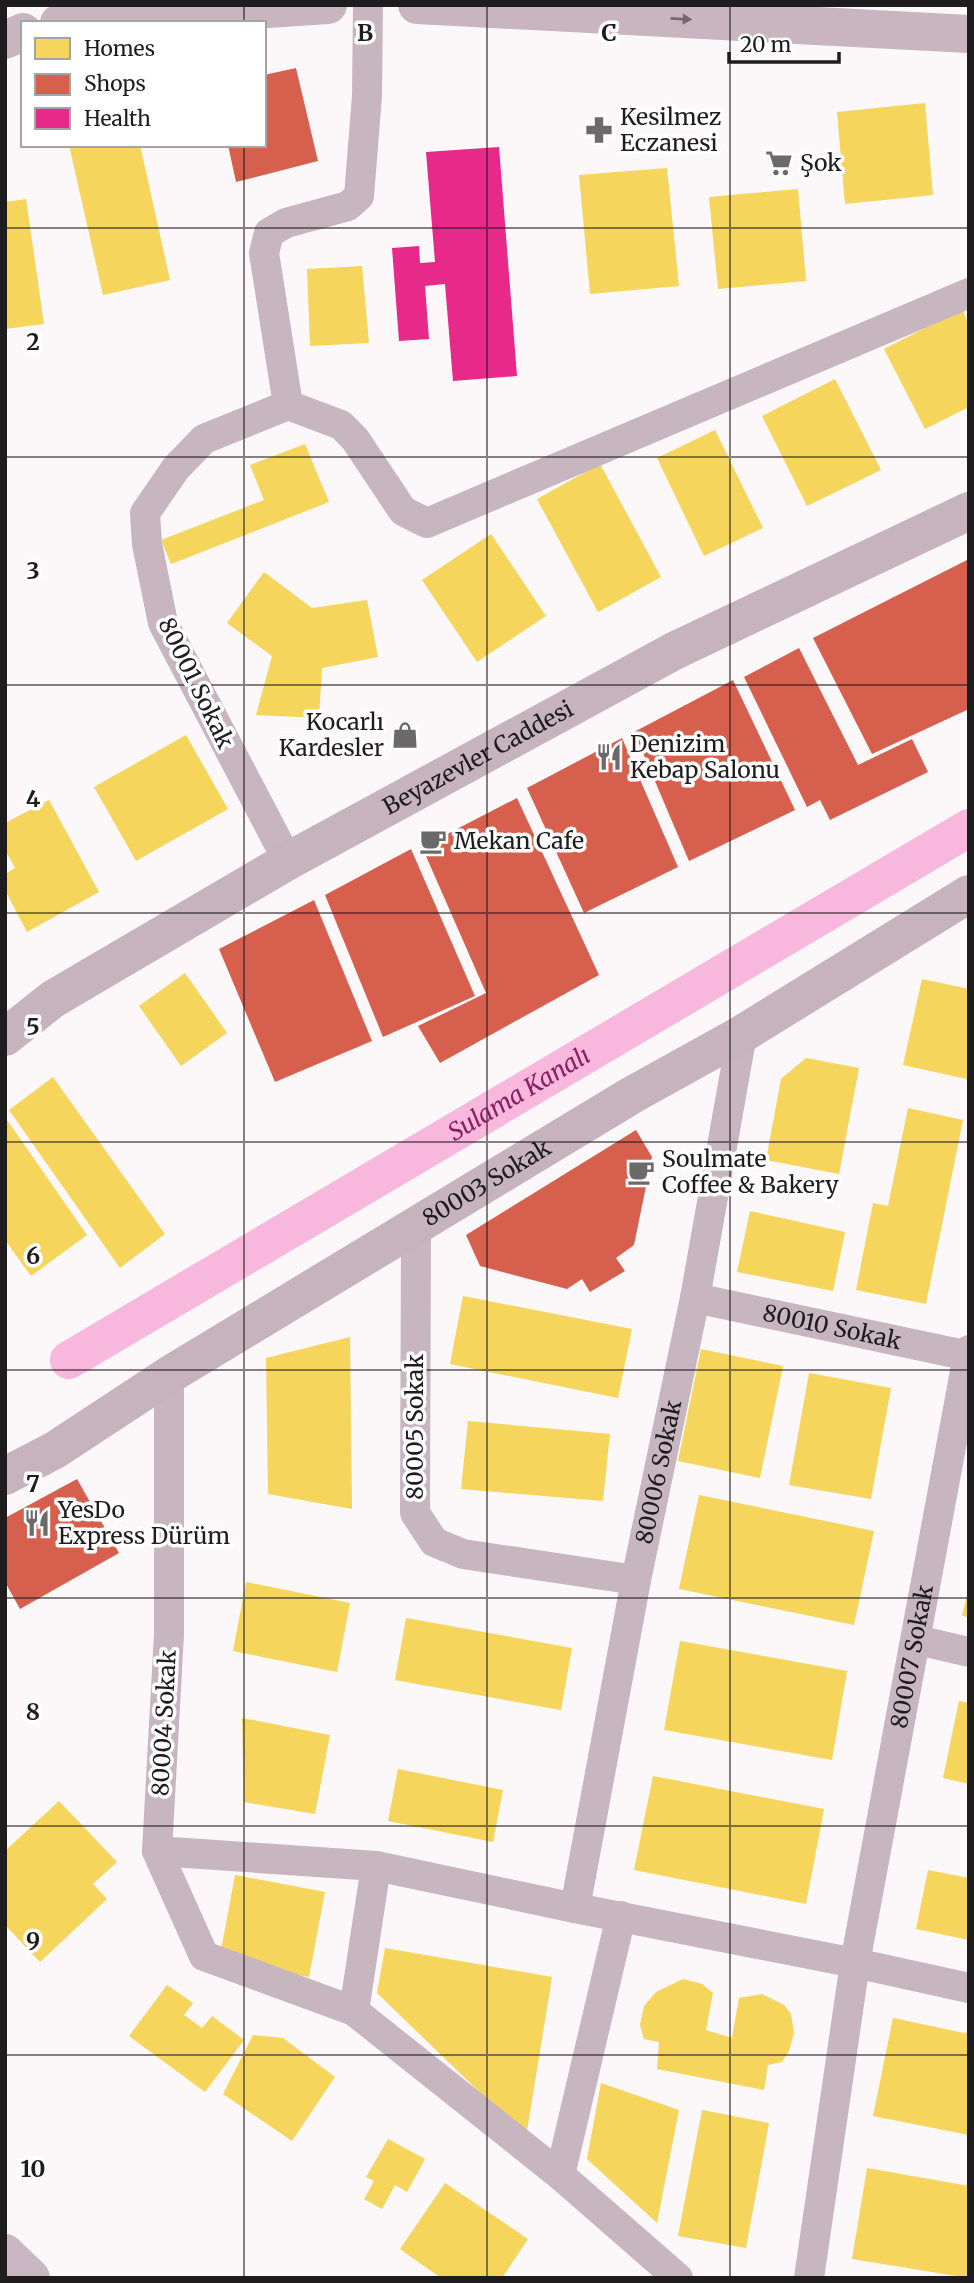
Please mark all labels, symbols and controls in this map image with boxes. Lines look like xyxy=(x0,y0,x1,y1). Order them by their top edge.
one-way arrow xyxy=(670,14,692,25)
text: B xyxy=(357,18,373,47)
text: C xyxy=(601,18,617,47)
legend xyxy=(21,21,266,147)
scale bar xyxy=(729,21,839,65)
text: 20 m xyxy=(740,31,792,58)
text: Homes xyxy=(84,35,155,62)
text: Shops xyxy=(84,70,146,97)
place label: Kesilmez Eczanesi xyxy=(620,102,721,157)
text: Health xyxy=(84,105,151,132)
pharmacy icon: Kesilmez Eczanesi xyxy=(584,115,614,145)
supermarket icon: Şok xyxy=(764,148,794,178)
place label: Şok xyxy=(800,148,842,177)
text: 2 xyxy=(26,327,40,356)
text: 3 xyxy=(26,556,40,585)
street label: 80001 Sokak xyxy=(152,613,241,753)
street label: Beyazevler Caddesi xyxy=(378,694,578,821)
place label: Kocarlı Kardesler xyxy=(279,707,384,762)
shop icon: Kocarlı Kardesler xyxy=(390,720,420,750)
place label: Denizim Kebap Salonu xyxy=(630,729,780,784)
restaurant icon: Denizim Kebap Salonu xyxy=(594,742,624,772)
text: 4 xyxy=(26,784,41,813)
cafe icon: Mekan Cafe xyxy=(418,826,448,856)
place label: Mekan Cafe xyxy=(454,826,584,855)
text: 5 xyxy=(26,1012,40,1041)
water label: Sulama Kanalı xyxy=(442,1039,596,1147)
street label: 80003 Sokak xyxy=(417,1132,556,1232)
place label: Soulmate Coffee & Bakery xyxy=(662,1144,839,1199)
cafe icon: Soulmate Coffee & Bakery xyxy=(626,1157,656,1187)
text: 6 xyxy=(26,1241,40,1270)
street label: 80010 Sokak xyxy=(760,1298,904,1355)
street label: 80005 Sokak xyxy=(400,1354,429,1500)
street label: 80006 Sokak xyxy=(629,1397,687,1547)
text: 7 xyxy=(26,1469,40,1498)
place label: YesDo Express Dürüm xyxy=(57,1495,230,1550)
restaurant icon: YesDo Express Dürüm xyxy=(22,1508,52,1538)
street label: 80007 Sokak xyxy=(884,1582,939,1731)
street label: 80004 Sokak xyxy=(145,1649,182,1797)
text: 8 xyxy=(26,1697,40,1726)
text: 9 xyxy=(26,1926,40,1955)
text: 10 xyxy=(21,2154,45,2183)

